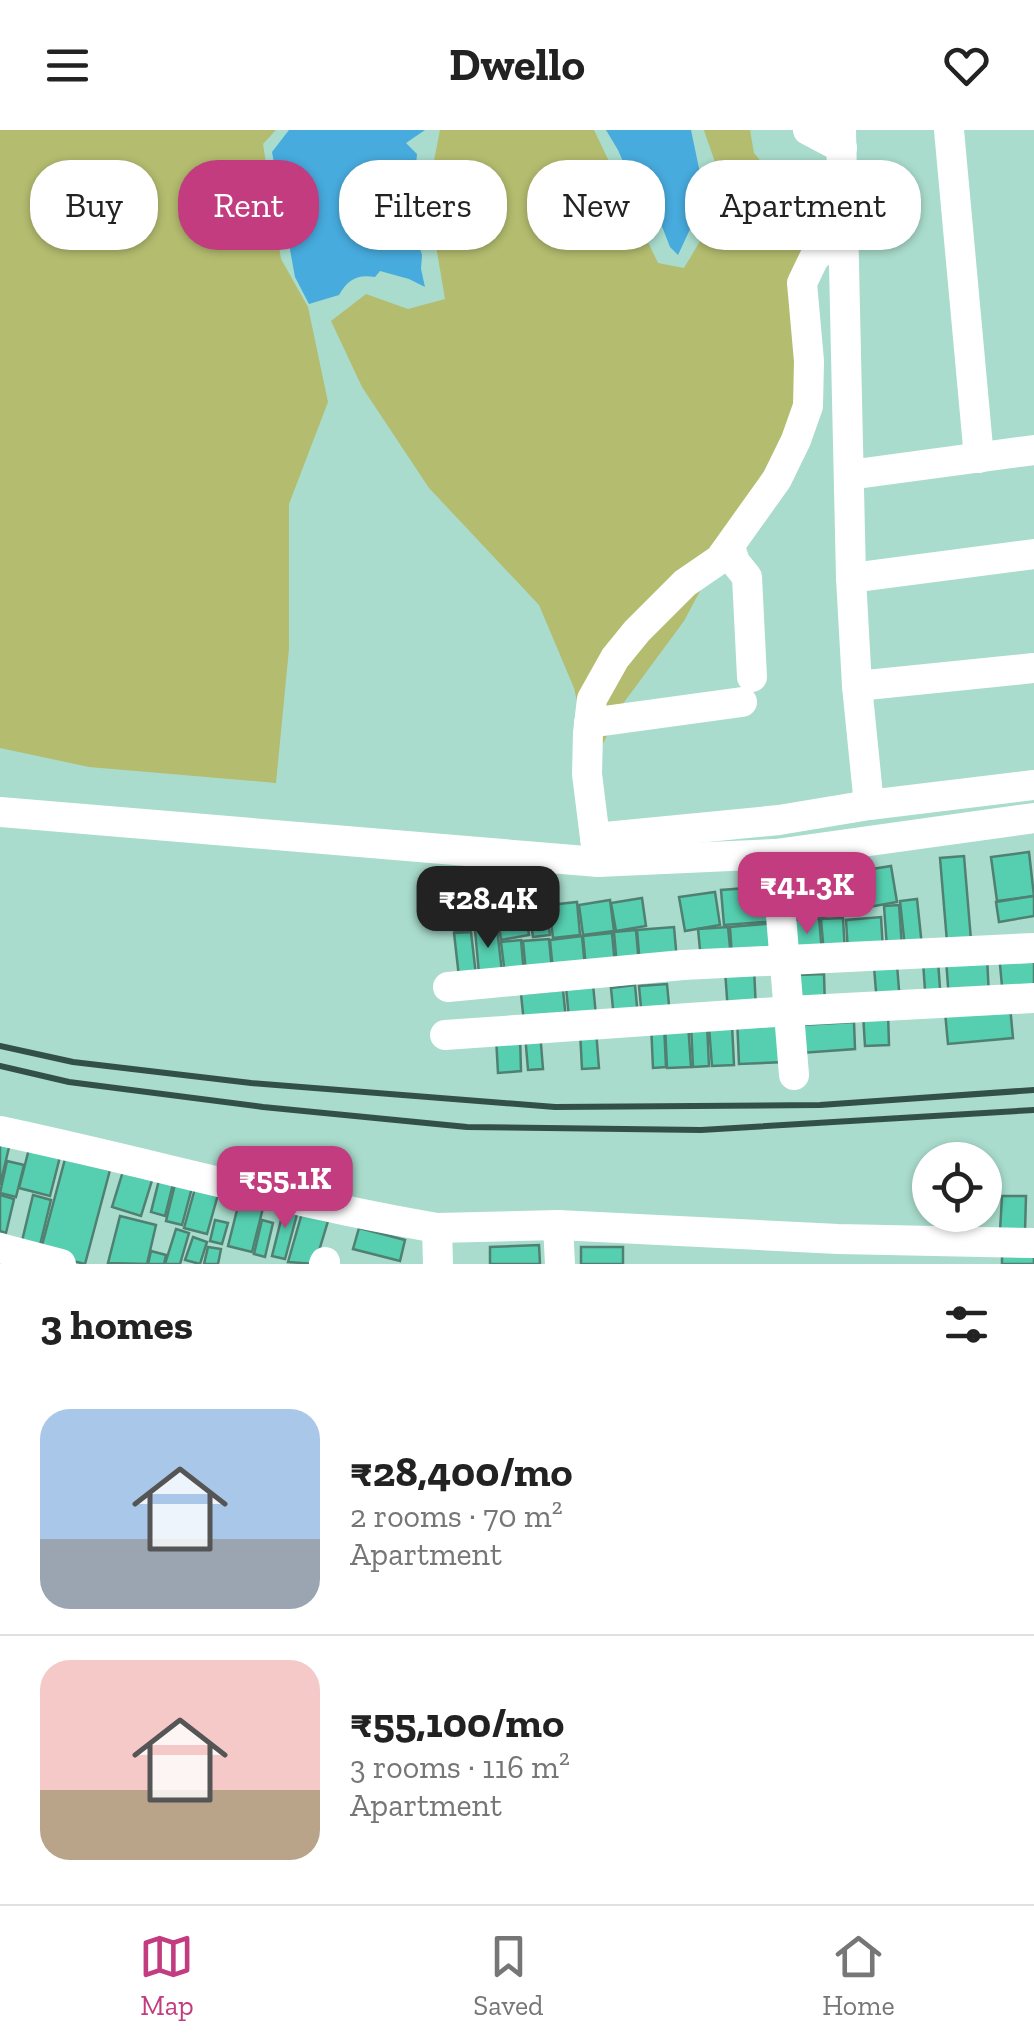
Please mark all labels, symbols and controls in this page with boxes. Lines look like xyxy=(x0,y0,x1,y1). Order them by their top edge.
icon: menu xyxy=(40,38,95,93)
text: Dwello xyxy=(449,38,585,92)
icon: heart xyxy=(939,38,994,93)
chip: Buy xyxy=(30,160,158,250)
chip: Rent xyxy=(178,160,319,250)
chip: Filters xyxy=(339,160,507,250)
chip: New xyxy=(527,160,665,250)
chip: Apartment xyxy=(685,160,921,250)
pin: ₹41.3K xyxy=(726,852,888,937)
text: ₹41.3K xyxy=(760,865,854,903)
pin: ₹28.4K xyxy=(407,866,569,951)
text: ₹28.4K xyxy=(439,879,537,917)
map controls xyxy=(912,1142,1002,1232)
button: locate xyxy=(912,1142,1002,1232)
pin: ₹55.1K xyxy=(204,1146,366,1231)
text: ₹55.1K xyxy=(239,1159,331,1197)
icon: filters xyxy=(939,1297,994,1352)
text: 3 homes xyxy=(40,1299,193,1350)
text: ₹28,400/mo xyxy=(350,1446,572,1497)
icon: home xyxy=(120,1449,240,1569)
text: 2 rooms · 70 m² xyxy=(350,1497,563,1535)
text: Apartment xyxy=(350,1535,502,1573)
text: ₹55,100/mo xyxy=(350,1697,564,1748)
icon: home xyxy=(120,1700,240,1820)
text: 3 rooms · 116 m² xyxy=(350,1748,570,1786)
text: Apartment xyxy=(350,1786,502,1824)
tab: Map xyxy=(139,1929,194,2022)
tab: Saved xyxy=(473,1929,543,2022)
tab: Home xyxy=(822,1929,895,2022)

